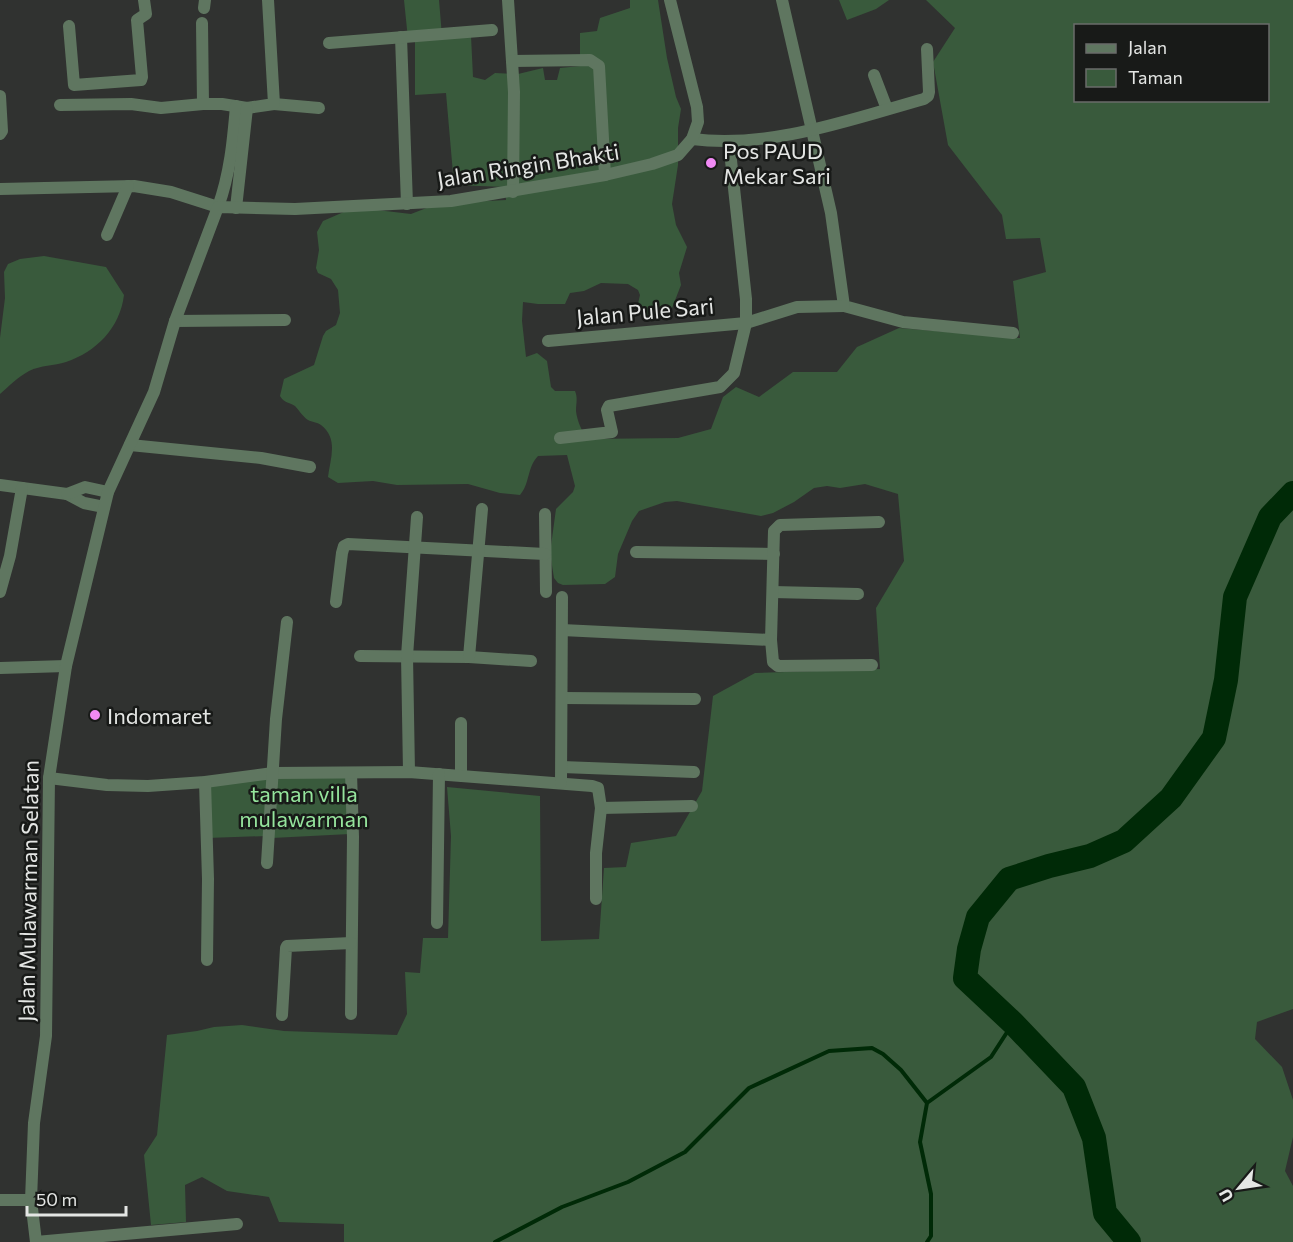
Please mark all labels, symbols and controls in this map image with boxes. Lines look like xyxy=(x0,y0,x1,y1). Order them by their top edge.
legend xyxy=(1074,24,1269,102)
text: Jalan xyxy=(1128,36,1167,58)
text: Taman xyxy=(1128,66,1183,88)
street label: Jalan Ringin Bhakti xyxy=(435,137,621,193)
place label: Pos PAUD Mekar Sari xyxy=(723,137,831,189)
marker: Pos PAUD Mekar Sari xyxy=(704,156,718,170)
street label: Jalan Pule Sari xyxy=(575,292,715,330)
place label: Indomaret xyxy=(107,702,211,729)
marker: Indomaret xyxy=(88,708,102,722)
street label: Jalan Mulawarman Selatan xyxy=(12,760,44,1022)
park label: taman villa mulawarman xyxy=(239,780,369,832)
north arrow xyxy=(1209,1158,1269,1218)
scale bar xyxy=(27,1179,126,1217)
text: U xyxy=(1214,1186,1237,1205)
text: 50 m xyxy=(36,1188,77,1210)

